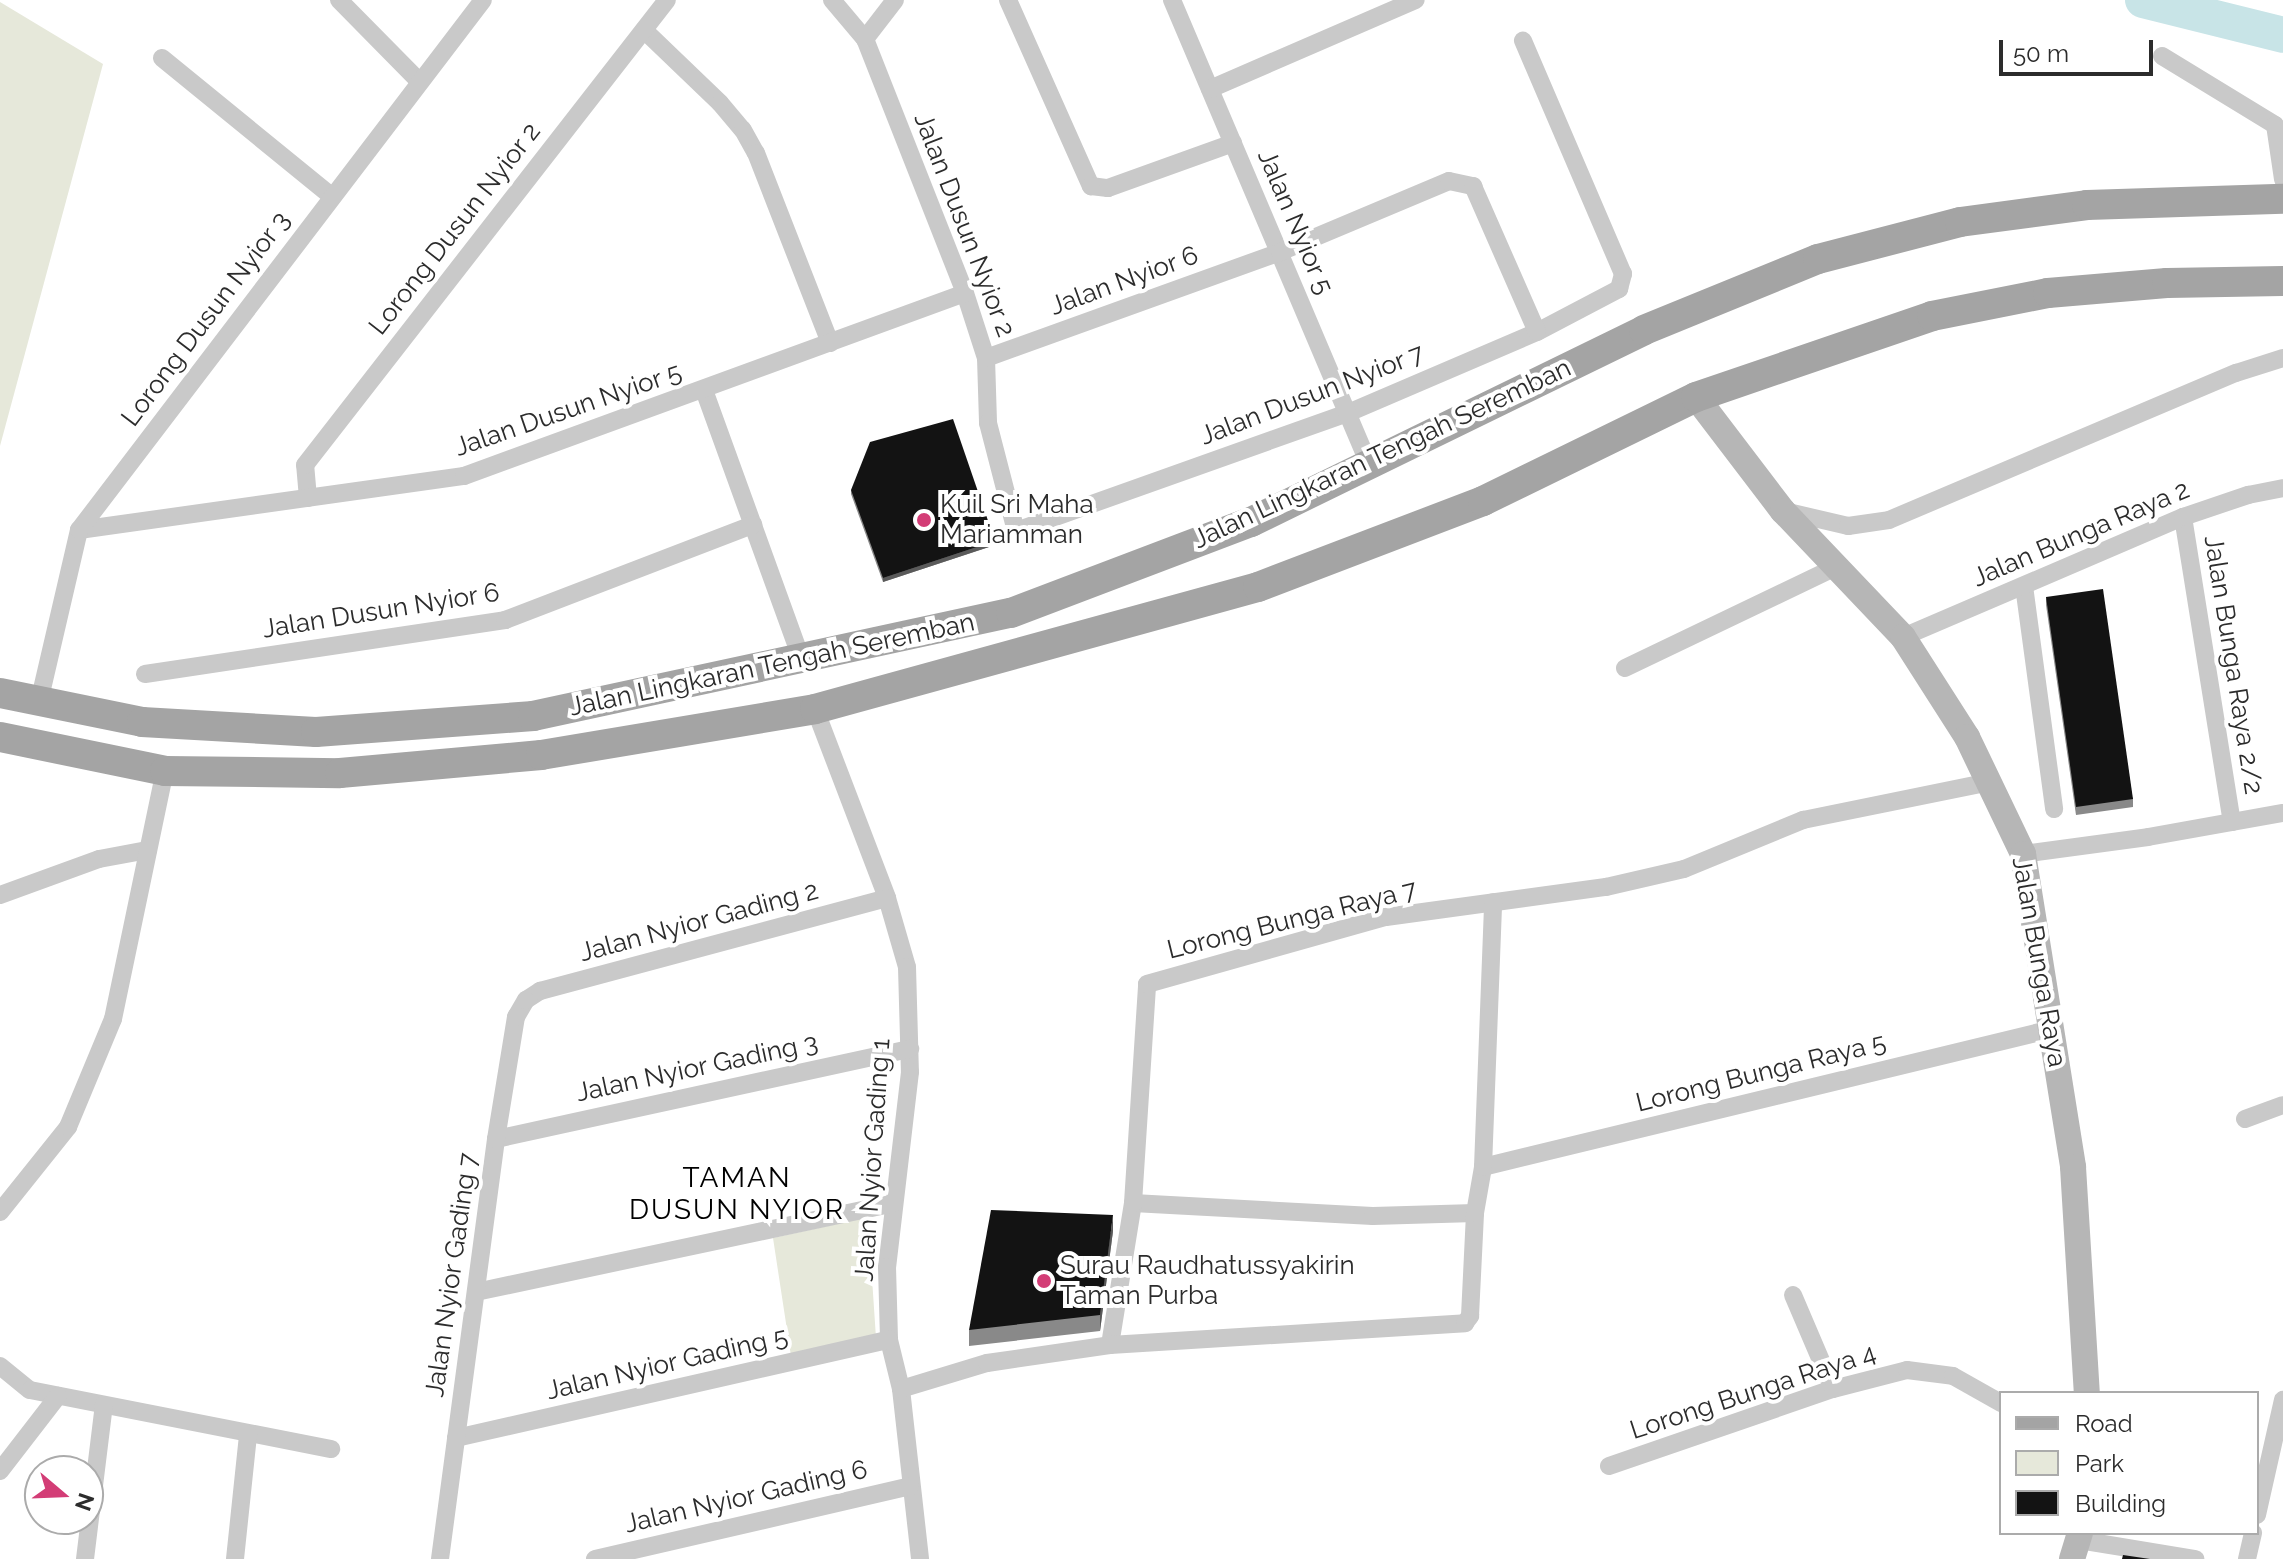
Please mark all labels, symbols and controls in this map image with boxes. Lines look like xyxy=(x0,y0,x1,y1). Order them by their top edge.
scale bar xyxy=(2003,24,2157,74)
text: 50 m xyxy=(2013,39,2069,68)
street label: Jalan Dusun Nyior 2 xyxy=(907,108,1021,342)
street label: Lorong Dusun Nyior 2 xyxy=(362,117,548,341)
street label: Jalan Nyior 5 xyxy=(1250,145,1340,299)
street label: Lorong Dusun Nyior 3 xyxy=(115,205,297,433)
street label: Jalan Nyior 6 xyxy=(1045,240,1203,322)
street label: Jalan Dusun Nyior 7 xyxy=(1195,338,1429,452)
street label: Jalan Lingkaran Tengah Seremban xyxy=(1188,352,1576,556)
street label: Jalan Dusun Nyior 5 xyxy=(450,356,686,464)
street label: Jalan Bunga Raya 2 xyxy=(1968,474,2194,594)
place label: Kuil Sri Maha Mariamman xyxy=(940,489,1094,550)
marker: Kuil Sri Maha Mariamman xyxy=(915,511,933,529)
street label: Jalan Bunga Raya 2/2 xyxy=(2197,533,2269,797)
street label: Jalan Dusun Nyior 6 xyxy=(260,577,502,645)
street label: Jalan Lingkaran Tengah Seremban xyxy=(566,607,978,723)
street label: Jalan Bunga Raya xyxy=(2005,855,2073,1069)
street label: Lorong Bunga Raya 7 xyxy=(1164,874,1420,966)
street label: Jalan Nyior Gading 2 xyxy=(576,875,822,969)
street label: Jalan Nyior Gading 3 xyxy=(573,1027,821,1109)
street label: Lorong Bunga Raya 5 xyxy=(1633,1027,1889,1119)
street label: Jalan Nyior Gading 1 xyxy=(849,1037,897,1283)
street label: Jalan Nyior Gading 7 xyxy=(419,1151,485,1399)
district label: TAMAN DUSUN NYIOR xyxy=(629,1161,845,1227)
place label: Surau Raudhatussyakirin Taman Purba xyxy=(1060,1250,1355,1312)
marker: Surau Raudhatussyakirin Taman Purba xyxy=(1035,1272,1053,1290)
street label: Jalan Nyior Gading 5 xyxy=(543,1321,791,1407)
street label: Lorong Bunga Raya 4 xyxy=(1626,1338,1880,1446)
legend xyxy=(1999,1391,2259,1535)
text: Road xyxy=(2075,1409,2133,1438)
text: Park xyxy=(2075,1449,2124,1478)
street label: Jalan Nyior Gading 6 xyxy=(621,1454,871,1540)
north arrow xyxy=(24,1455,104,1535)
text: Building xyxy=(2075,1489,2166,1518)
text: N xyxy=(70,1490,100,1514)

